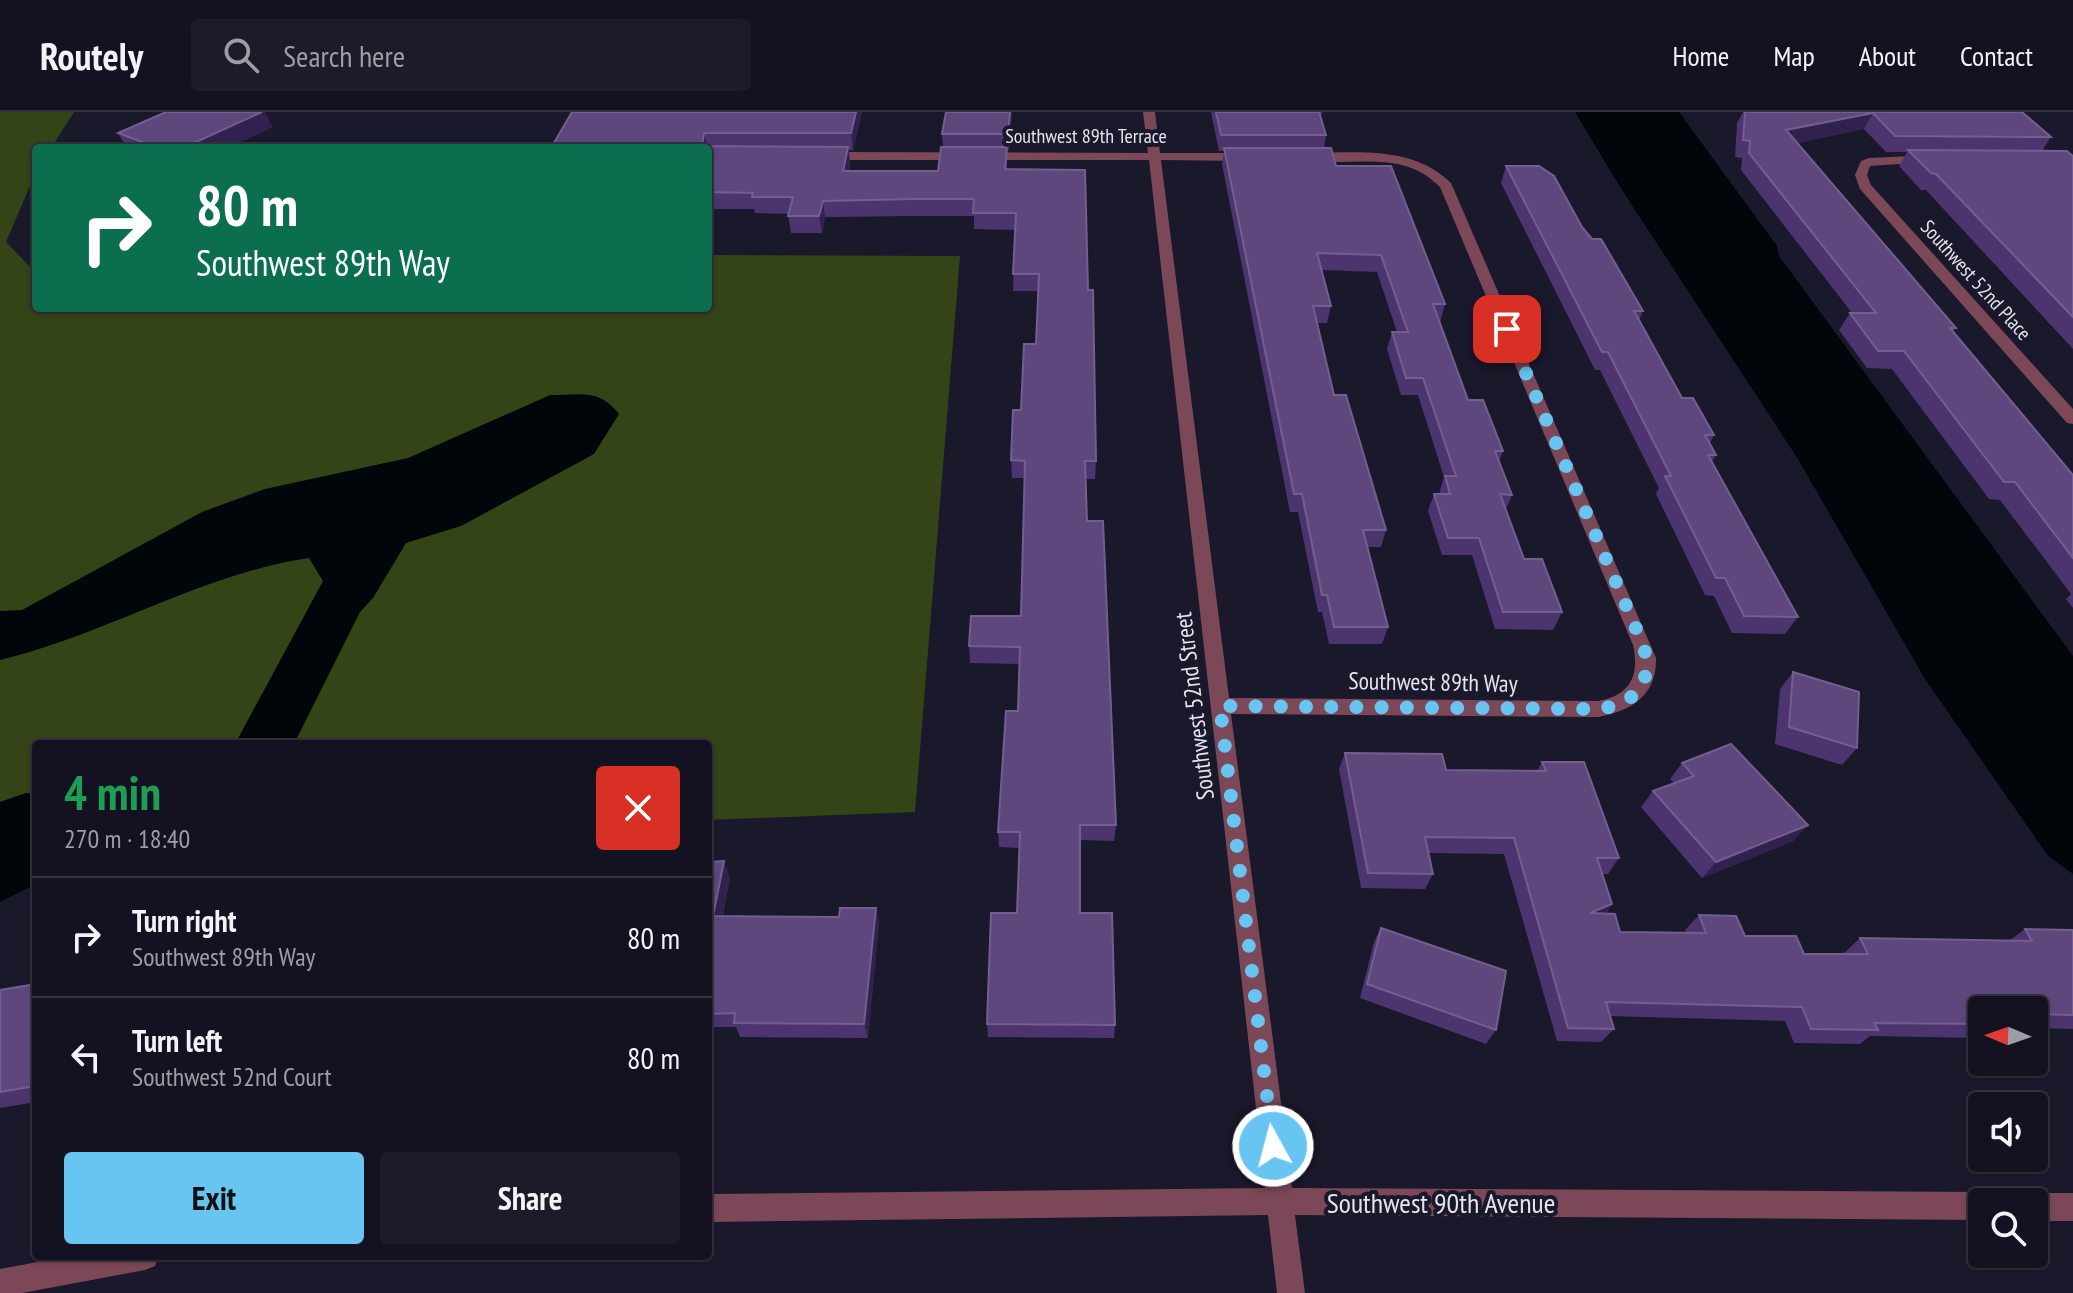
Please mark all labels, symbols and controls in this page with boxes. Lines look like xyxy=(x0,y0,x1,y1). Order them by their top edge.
search box xyxy=(191,19,751,91)
text: Routely xyxy=(40,31,143,80)
icon: search xyxy=(219,33,263,77)
text: Search here xyxy=(283,36,405,75)
text: Home xyxy=(1673,37,1729,74)
text: Map xyxy=(1773,37,1815,74)
text: About xyxy=(1859,37,1916,74)
text: Contact xyxy=(1960,37,2033,74)
street label: Southwest 89th Terrace xyxy=(1005,123,1167,149)
text: 80 m xyxy=(196,169,298,241)
icon: right xyxy=(64,176,168,280)
street label: Southwest 52nd Place xyxy=(1915,214,2037,346)
text: Southwest 89th Way xyxy=(196,239,450,286)
pin xyxy=(1473,295,1541,363)
icon: arrive xyxy=(1485,307,1529,351)
street label: Southwest 52nd Street xyxy=(1167,610,1221,802)
street label: Southwest 89th Way xyxy=(1348,665,1518,699)
text: 4 min xyxy=(64,761,161,823)
button: close xyxy=(596,766,680,850)
text: 270 m · 18:40 xyxy=(64,822,190,855)
text: Turn right xyxy=(132,901,236,940)
icon: right xyxy=(64,915,108,959)
text: 80 m xyxy=(627,918,680,957)
text: Southwest 89th Way xyxy=(132,940,315,973)
north arrow xyxy=(1968,996,2048,1076)
map controls xyxy=(1968,996,2048,1268)
text: Turn left xyxy=(132,1021,222,1060)
icon: left xyxy=(64,1035,108,1079)
text: 80 m xyxy=(627,1038,680,1077)
text: Southwest 52nd Court xyxy=(132,1060,332,1093)
button: sound xyxy=(1968,1092,2048,1172)
position arrow xyxy=(1231,1104,1315,1188)
button: Exit xyxy=(64,1152,364,1244)
button: Share xyxy=(380,1152,680,1244)
street label: Southwest 90th Avenue xyxy=(1327,1184,1555,1221)
button: search xyxy=(1968,1188,2048,1268)

